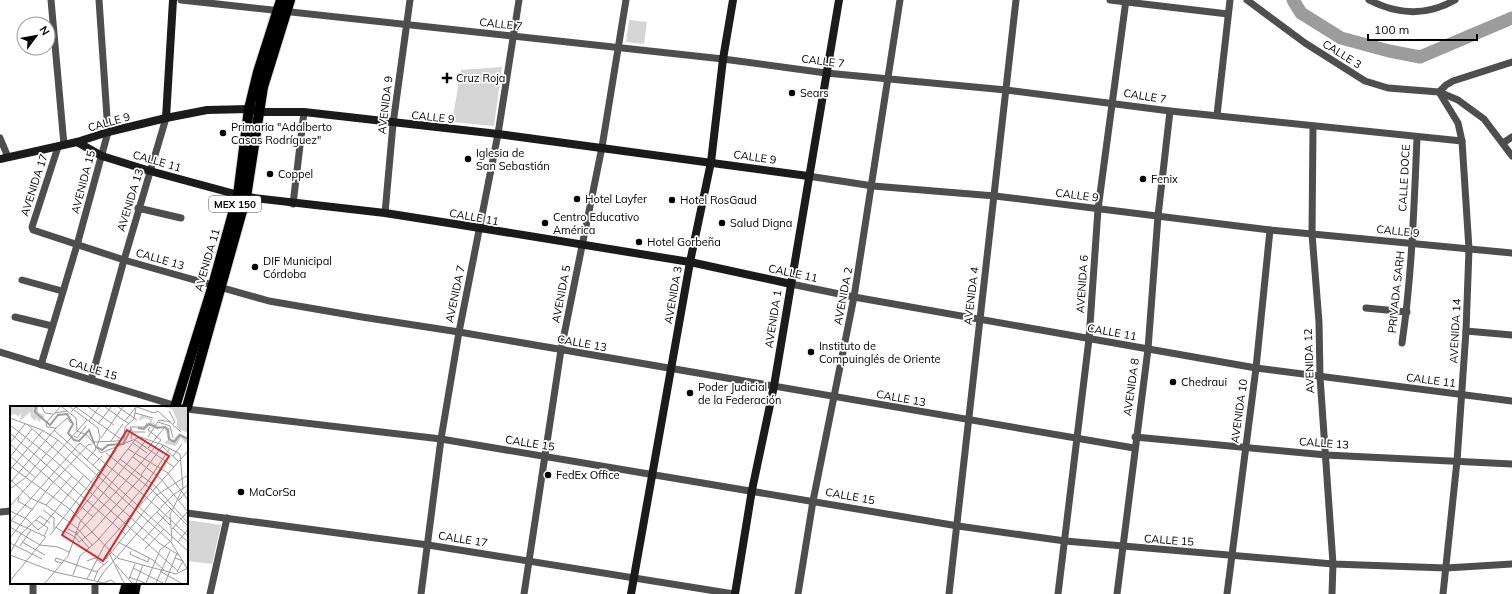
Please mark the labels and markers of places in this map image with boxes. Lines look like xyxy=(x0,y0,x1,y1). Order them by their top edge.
place label: Cruz Roja xyxy=(456,71,505,85)
marker: Cruz Roja xyxy=(441,72,453,84)
place label: Sears xyxy=(800,86,829,100)
marker: Sears xyxy=(787,88,797,98)
place label: Primaria "Adalberto Casas Rodríguez" xyxy=(231,120,332,147)
marker: Primaria "Adalberto Casas Rodríguez" xyxy=(218,128,228,138)
place label: Iglesia de San Sebastián xyxy=(476,146,550,173)
marker: Iglesia de San Sebastián xyxy=(463,154,473,164)
place label: Coppel xyxy=(278,167,313,181)
marker: Coppel xyxy=(265,169,275,179)
place label: Fenix xyxy=(1151,172,1178,186)
marker: Fenix xyxy=(1138,174,1148,184)
place label: Hotel Layfer xyxy=(585,192,647,206)
place label: Hotel RosGaud xyxy=(680,193,757,207)
marker: Hotel Layfer xyxy=(572,194,582,204)
marker: Hotel RosGaud xyxy=(667,195,677,205)
place label: Centro Educativo América xyxy=(553,210,639,237)
place label: Salud Digna xyxy=(730,216,792,230)
marker: Centro Educativo América xyxy=(540,218,550,228)
marker: Salud Digna xyxy=(717,218,727,228)
place label: Hotel Gorbeña xyxy=(647,235,721,249)
marker: Hotel Gorbeña xyxy=(634,237,644,247)
place label: DIF Municipal Córdoba xyxy=(263,254,332,281)
marker: DIF Municipal Córdoba xyxy=(250,262,260,272)
place label: Instituto de Compuinglés de Oriente xyxy=(819,339,940,366)
marker: Instituto de Compuinglés de Oriente xyxy=(806,347,816,357)
place label: Chedraui xyxy=(1181,375,1227,389)
marker: Chedraui xyxy=(1168,377,1178,387)
place label: Poder Judicial de la Federación xyxy=(698,380,781,407)
marker: Poder Judicial de la Federación xyxy=(685,388,695,398)
place label: FedEx Office xyxy=(556,468,619,482)
marker: FedEx Office xyxy=(543,470,553,480)
place label: MaCorSa xyxy=(249,485,296,499)
marker: MaCorSa xyxy=(236,487,246,497)

